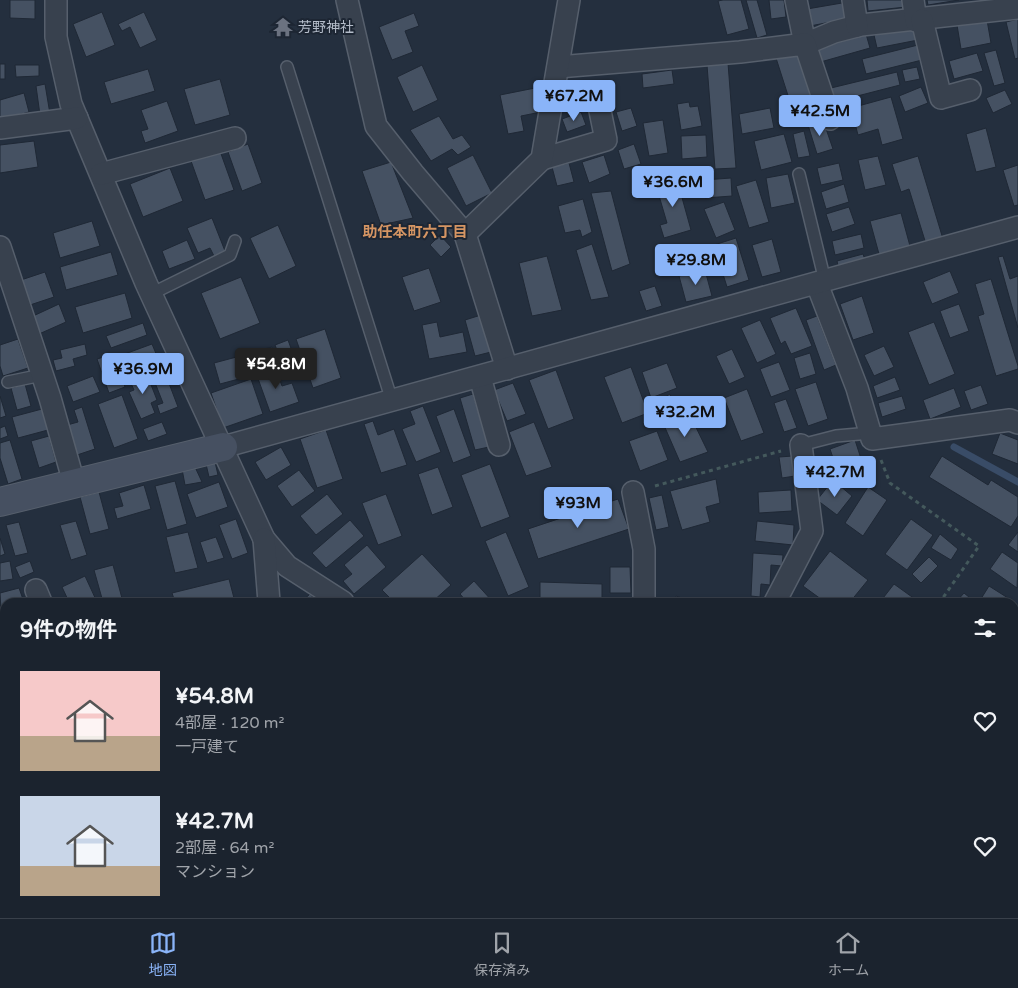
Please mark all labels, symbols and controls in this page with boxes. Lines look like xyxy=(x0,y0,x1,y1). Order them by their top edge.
temple icon: 芳野神社 xyxy=(272,16,294,38)
place label: 芳野神社 xyxy=(298,19,354,36)
pin: ¥67.2M xyxy=(533,80,615,122)
text: ¥67.2M xyxy=(544,86,604,106)
pin: ¥42.5M xyxy=(779,94,861,137)
text: ¥42.5M xyxy=(790,101,850,121)
pin: ¥36.6M xyxy=(632,166,714,208)
text: ¥36.6M xyxy=(643,172,703,192)
district label: 助任本町六丁目 xyxy=(362,223,468,241)
pin: ¥29.8M xyxy=(655,244,737,286)
text: ¥29.8M xyxy=(666,250,726,270)
pin: ¥54.8M xyxy=(235,348,317,390)
pin: ¥36.9M xyxy=(102,352,184,395)
text: ¥54.8M xyxy=(246,354,306,374)
text: ¥36.9M xyxy=(113,359,173,379)
pin: ¥32.2M xyxy=(644,396,726,438)
text: ¥32.2M xyxy=(655,402,715,422)
pin: ¥42.7M xyxy=(794,456,876,498)
text: ¥42.7M xyxy=(805,462,865,482)
pin: ¥93M xyxy=(548,486,608,529)
text: ¥93M xyxy=(555,493,601,513)
icon: filters xyxy=(971,614,999,642)
text: 9件の物件 xyxy=(20,618,117,643)
text: ¥54.8M xyxy=(175,684,254,709)
icon: home xyxy=(60,691,120,751)
icon: heart xyxy=(971,707,999,735)
text: 4部屋 · 120 m² xyxy=(175,713,284,733)
text: 一戸建て xyxy=(175,737,239,757)
text: ¥42.7M xyxy=(175,809,254,834)
icon: home xyxy=(60,816,120,876)
icon: heart xyxy=(971,832,999,860)
text: 2部屋 · 64 m² xyxy=(175,838,274,858)
text: マンション xyxy=(175,862,255,882)
tab: 地図 xyxy=(149,929,177,979)
tab: 保存済み xyxy=(474,929,530,979)
tab: ホーム xyxy=(828,929,869,979)

